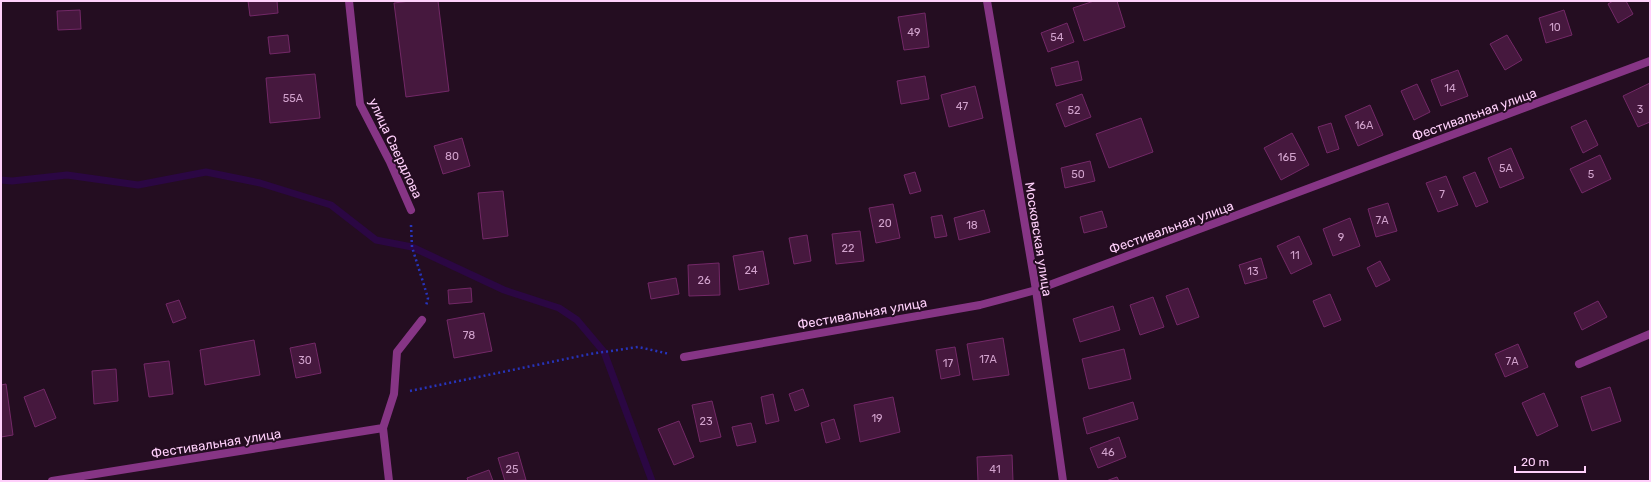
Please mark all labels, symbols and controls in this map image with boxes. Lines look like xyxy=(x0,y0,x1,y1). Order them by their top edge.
house number: 10 xyxy=(1549,21,1561,34)
house number: 49 xyxy=(907,26,921,39)
house number: 54 xyxy=(1050,31,1064,44)
house number: 14 xyxy=(1444,82,1456,95)
street label: Фестивальная улица xyxy=(1410,85,1538,144)
house number: 55А xyxy=(283,92,304,105)
street label: улица Свердлова xyxy=(366,96,425,201)
house number: 47 xyxy=(956,100,968,113)
house number: 3 xyxy=(1637,103,1644,116)
house number: 52 xyxy=(1068,104,1081,117)
house number: 16А xyxy=(1355,119,1374,132)
house number: 80 xyxy=(445,150,459,163)
house number: 16Б xyxy=(1278,151,1296,164)
house number: 5А xyxy=(1499,162,1514,175)
house number: 50 xyxy=(1071,168,1085,181)
house number: 5 xyxy=(1588,168,1595,181)
street label: Московская улица xyxy=(1022,181,1055,297)
house number: 7 xyxy=(1439,188,1445,201)
street label: Фестивальная улица xyxy=(1107,198,1235,257)
house number: 7А xyxy=(1375,214,1389,227)
house number: 20 xyxy=(878,217,892,230)
house number: 18 xyxy=(966,219,978,232)
house number: 9 xyxy=(1338,231,1344,244)
house number: 22 xyxy=(842,242,854,255)
house number: 11 xyxy=(1290,249,1300,262)
house number: 24 xyxy=(744,264,758,277)
house number: 13 xyxy=(1247,265,1259,278)
house number: 26 xyxy=(697,274,711,287)
street label: Фестивальная улица xyxy=(796,295,928,332)
house number: 78 xyxy=(463,329,475,342)
house number: 17А xyxy=(979,353,997,366)
house number: 30 xyxy=(298,354,312,367)
house number: 7А xyxy=(1505,355,1519,368)
house number: 17 xyxy=(943,357,954,370)
house number: 19 xyxy=(871,412,883,425)
house number: 23 xyxy=(699,415,713,428)
street label: Фестивальная улица xyxy=(150,426,282,461)
house number: 46 xyxy=(1101,446,1115,459)
scale bar xyxy=(1515,448,1585,474)
text: 20 m xyxy=(1521,455,1549,469)
house number: 25 xyxy=(506,463,519,476)
house number: 41 xyxy=(989,463,1001,476)

